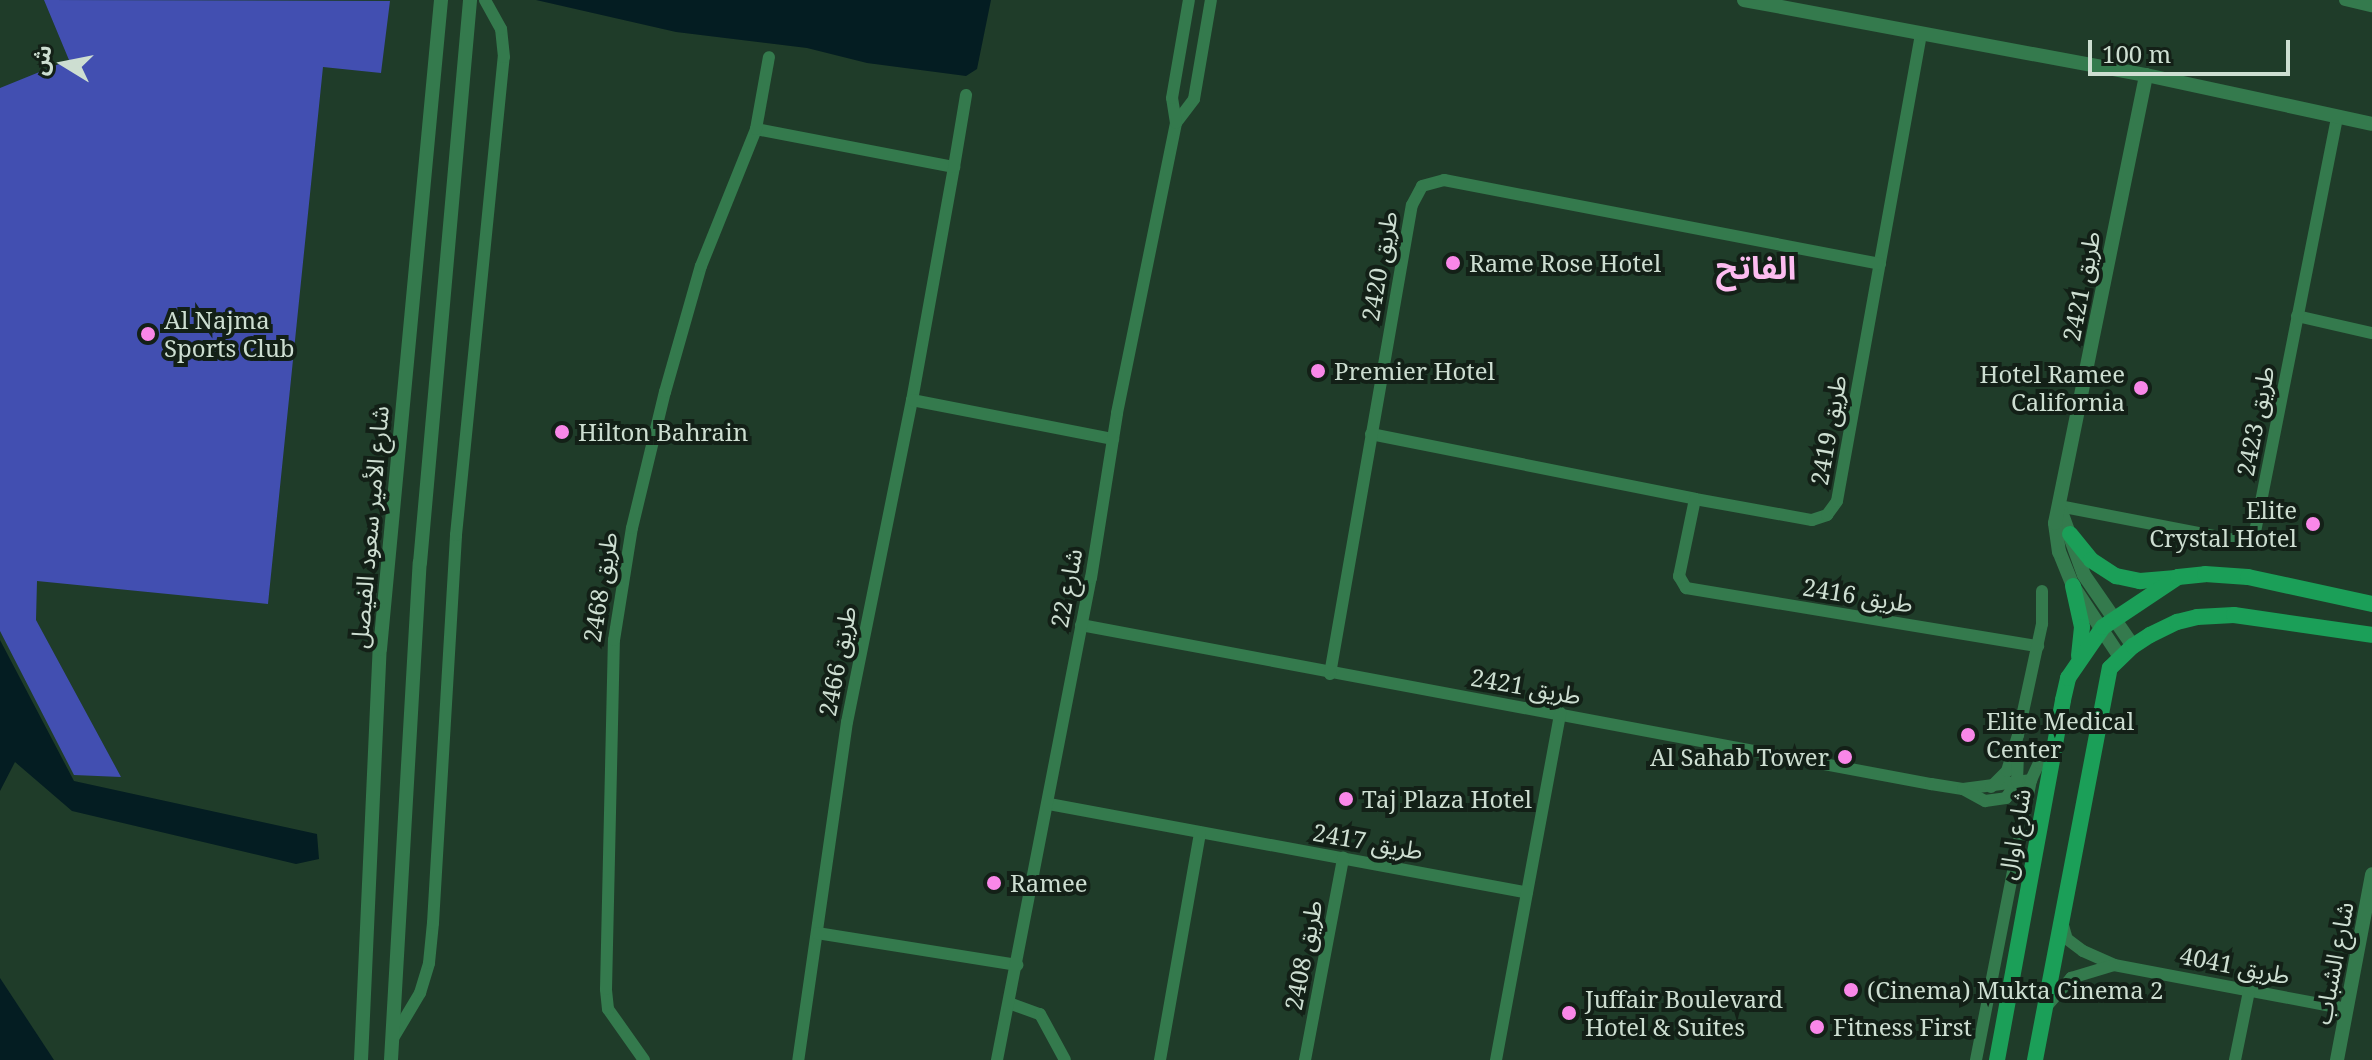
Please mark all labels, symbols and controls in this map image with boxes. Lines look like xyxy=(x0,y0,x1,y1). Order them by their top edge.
north arrow xyxy=(24,24,104,104)
scale bar xyxy=(2092,24,2294,74)
text: 100 m xyxy=(2102,37,2171,70)
text: ش xyxy=(23,42,58,77)
street label: طريق 2420 xyxy=(1355,209,1403,323)
street label: طريق 2421 xyxy=(2056,229,2106,343)
district label: الفاتح xyxy=(1716,248,1796,286)
place label: Rame Rose Hotel xyxy=(1469,249,1661,277)
marker: Rame Rose Hotel xyxy=(1444,254,1462,272)
place label: Al Najma Sports Club xyxy=(164,306,295,362)
marker: Al Najma Sports Club xyxy=(139,325,157,343)
place label: Premier Hotel xyxy=(1334,357,1495,385)
place label: Hotel Ramee California xyxy=(1980,360,2125,416)
marker: Premier Hotel xyxy=(1309,362,1327,380)
street label: طريق 2423 xyxy=(2230,364,2280,478)
street label: طريق 2419 xyxy=(1804,373,1852,487)
marker: Hotel Ramee California xyxy=(2132,379,2150,397)
street label: شارع الأمير سعود الفيصل xyxy=(344,405,394,649)
place label: Hilton Bahrain xyxy=(578,418,748,446)
marker: Hilton Bahrain xyxy=(553,423,571,441)
place label: Elite Crystal Hotel xyxy=(2149,496,2297,552)
marker: Elite Crystal Hotel xyxy=(2304,515,2322,533)
street label: طريق 2468 xyxy=(577,530,623,644)
street label: شارع 22 xyxy=(1044,546,1088,630)
street label: طريق 2416 xyxy=(1801,572,1915,618)
street label: طريق 2466 xyxy=(812,604,862,718)
street label: طريق 2421 xyxy=(1469,662,1583,710)
place label: Elite Medical Center xyxy=(1986,707,2134,763)
marker: Elite Medical Center xyxy=(1957,724,1979,746)
place label: Al Sahab Tower xyxy=(1650,743,1829,771)
marker: Al Sahab Tower xyxy=(1836,748,1854,766)
place label: Taj Plaza Hotel xyxy=(1362,785,1532,813)
street label: شارع اوال xyxy=(1992,786,2036,882)
marker: Taj Plaza Hotel xyxy=(1337,790,1355,808)
street label: طريق 2417 xyxy=(1311,817,1425,865)
place label: Ramee xyxy=(1010,869,1088,897)
marker: Ramee xyxy=(985,874,1003,892)
street label: طريق 2408 xyxy=(1278,898,1328,1012)
street label: شارع الشباب xyxy=(2307,899,2359,1027)
street label: طريق 4041 xyxy=(2178,940,2292,990)
place label: (Cinema) Mukta Cinema 2 xyxy=(1867,976,2163,1004)
marker: (Cinema) Mukta Cinema 2 xyxy=(1842,981,1860,999)
place label: Juffair Boulevard Hotel & Suites xyxy=(1585,985,1783,1041)
marker: Juffair Boulevard Hotel & Suites xyxy=(1560,1004,1578,1022)
place label: Fitness First xyxy=(1833,1013,1972,1041)
marker: Fitness First xyxy=(1808,1018,1826,1036)

